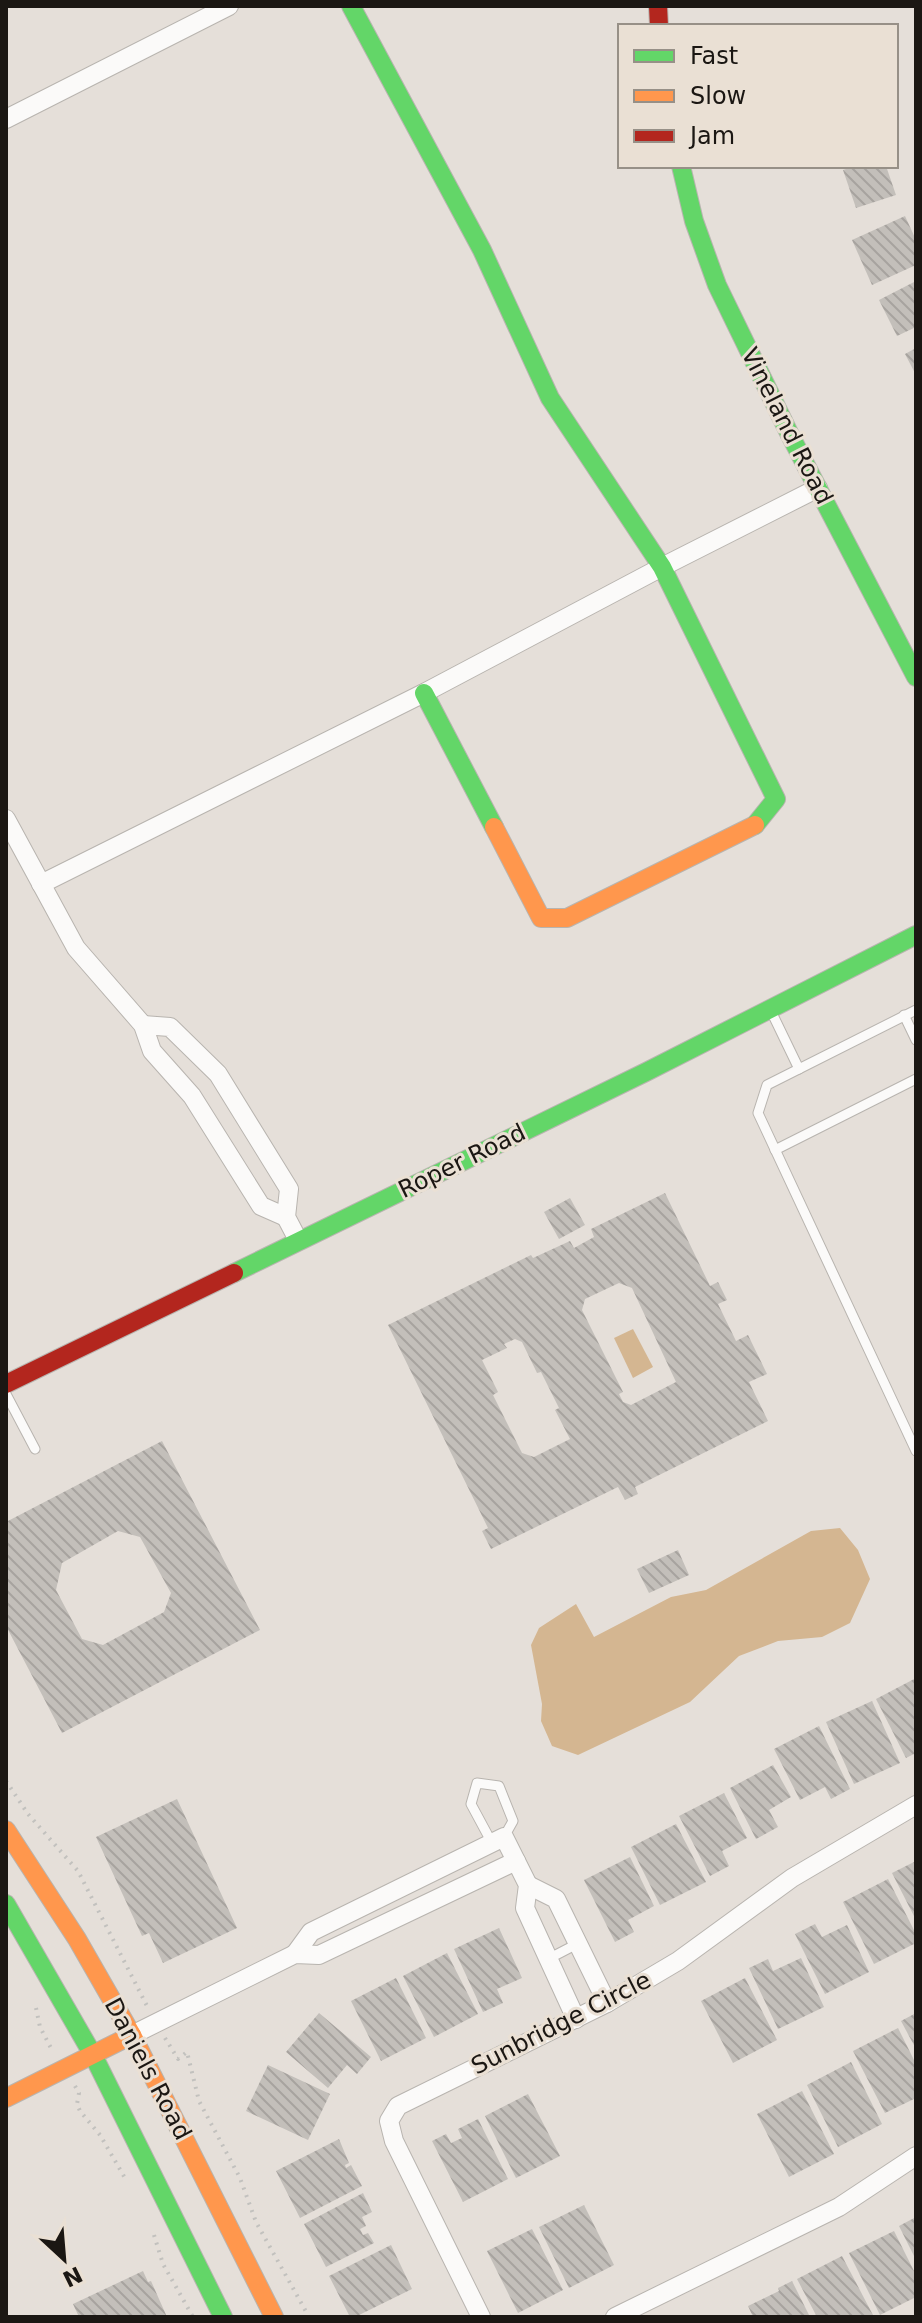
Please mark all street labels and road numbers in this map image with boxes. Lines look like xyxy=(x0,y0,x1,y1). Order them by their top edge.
street label: Vineland Road xyxy=(735,343,839,509)
street label: Roper Road xyxy=(394,1118,530,1204)
street label: Sunbridge Circle xyxy=(467,1966,655,2080)
street label: Daniels Road xyxy=(99,1993,197,2145)

